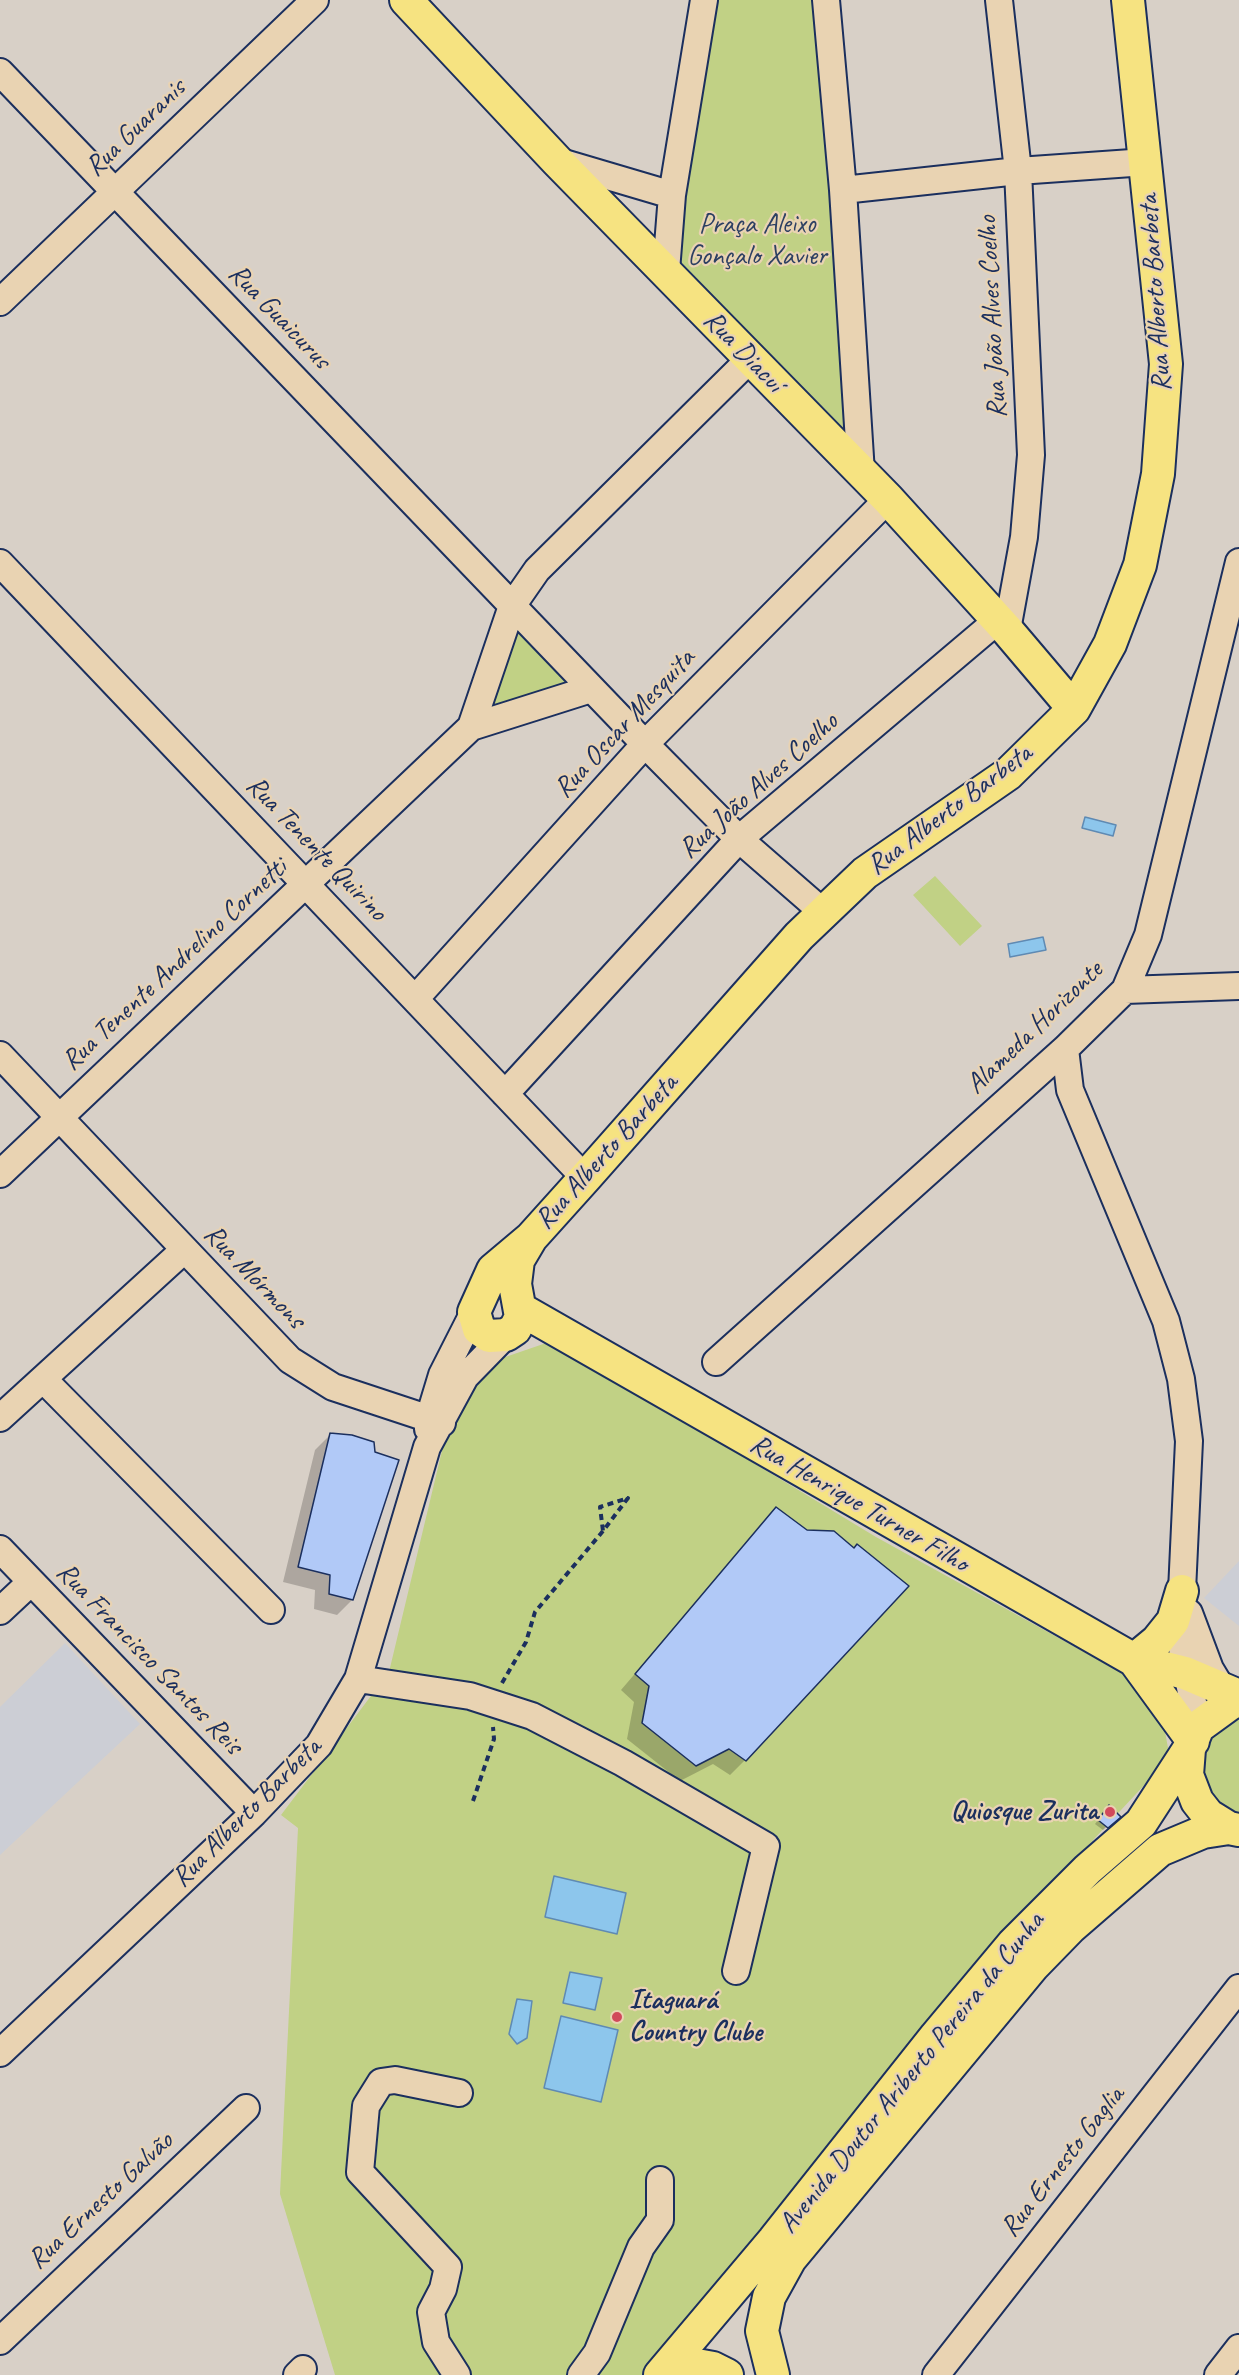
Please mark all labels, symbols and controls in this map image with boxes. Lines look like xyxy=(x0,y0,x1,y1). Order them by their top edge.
street label: Rua Guaranis xyxy=(79,72,193,184)
street label: Rua Alberto Barbeta xyxy=(1132,193,1180,393)
park label: Praça Aleixo Gonçalo Xavier xyxy=(687,208,827,274)
street label: Rua João Alves Coelho xyxy=(971,215,1015,419)
street label: Rua Guaicurus xyxy=(221,257,337,377)
street label: Rua Diacuí xyxy=(696,304,790,400)
street label: Rua Oscar Mesquita xyxy=(547,642,703,806)
street label: Rua João Alves Coelho xyxy=(672,706,846,866)
street label: Rua Alberto Barbeta xyxy=(861,737,1039,883)
street label: Rua Tenente Quirino xyxy=(238,769,394,929)
street label: Rua Tenente Andrelino Cornetti xyxy=(55,852,295,1078)
street label: Alameda Horizonte xyxy=(960,954,1110,1102)
street label: Rua Alberto Barbeta xyxy=(528,1067,686,1237)
street label: Rua Mórmons xyxy=(196,1218,312,1336)
street label: Rua Henrique Turner Filho xyxy=(744,1428,974,1580)
street label: Rua Francisco Santos Reis xyxy=(49,1556,249,1762)
street label: Rua Alberto Barbeta xyxy=(165,1731,329,1895)
place label: Quiosque Zurita xyxy=(951,1795,1098,1829)
marker: Quiosque Zurita xyxy=(1103,1805,1117,1819)
street label: Avenida Doutor Ariberto Pereira da Cunha xyxy=(772,1906,1052,2240)
place label: Itaguará Country Clube xyxy=(629,1984,762,2050)
marker: Itaguará Country Clube xyxy=(610,2010,624,2024)
street label: Rua Ernesto Gaglia xyxy=(994,2080,1132,2244)
street label: Rua Ernesto Galvão xyxy=(21,2125,181,2277)

